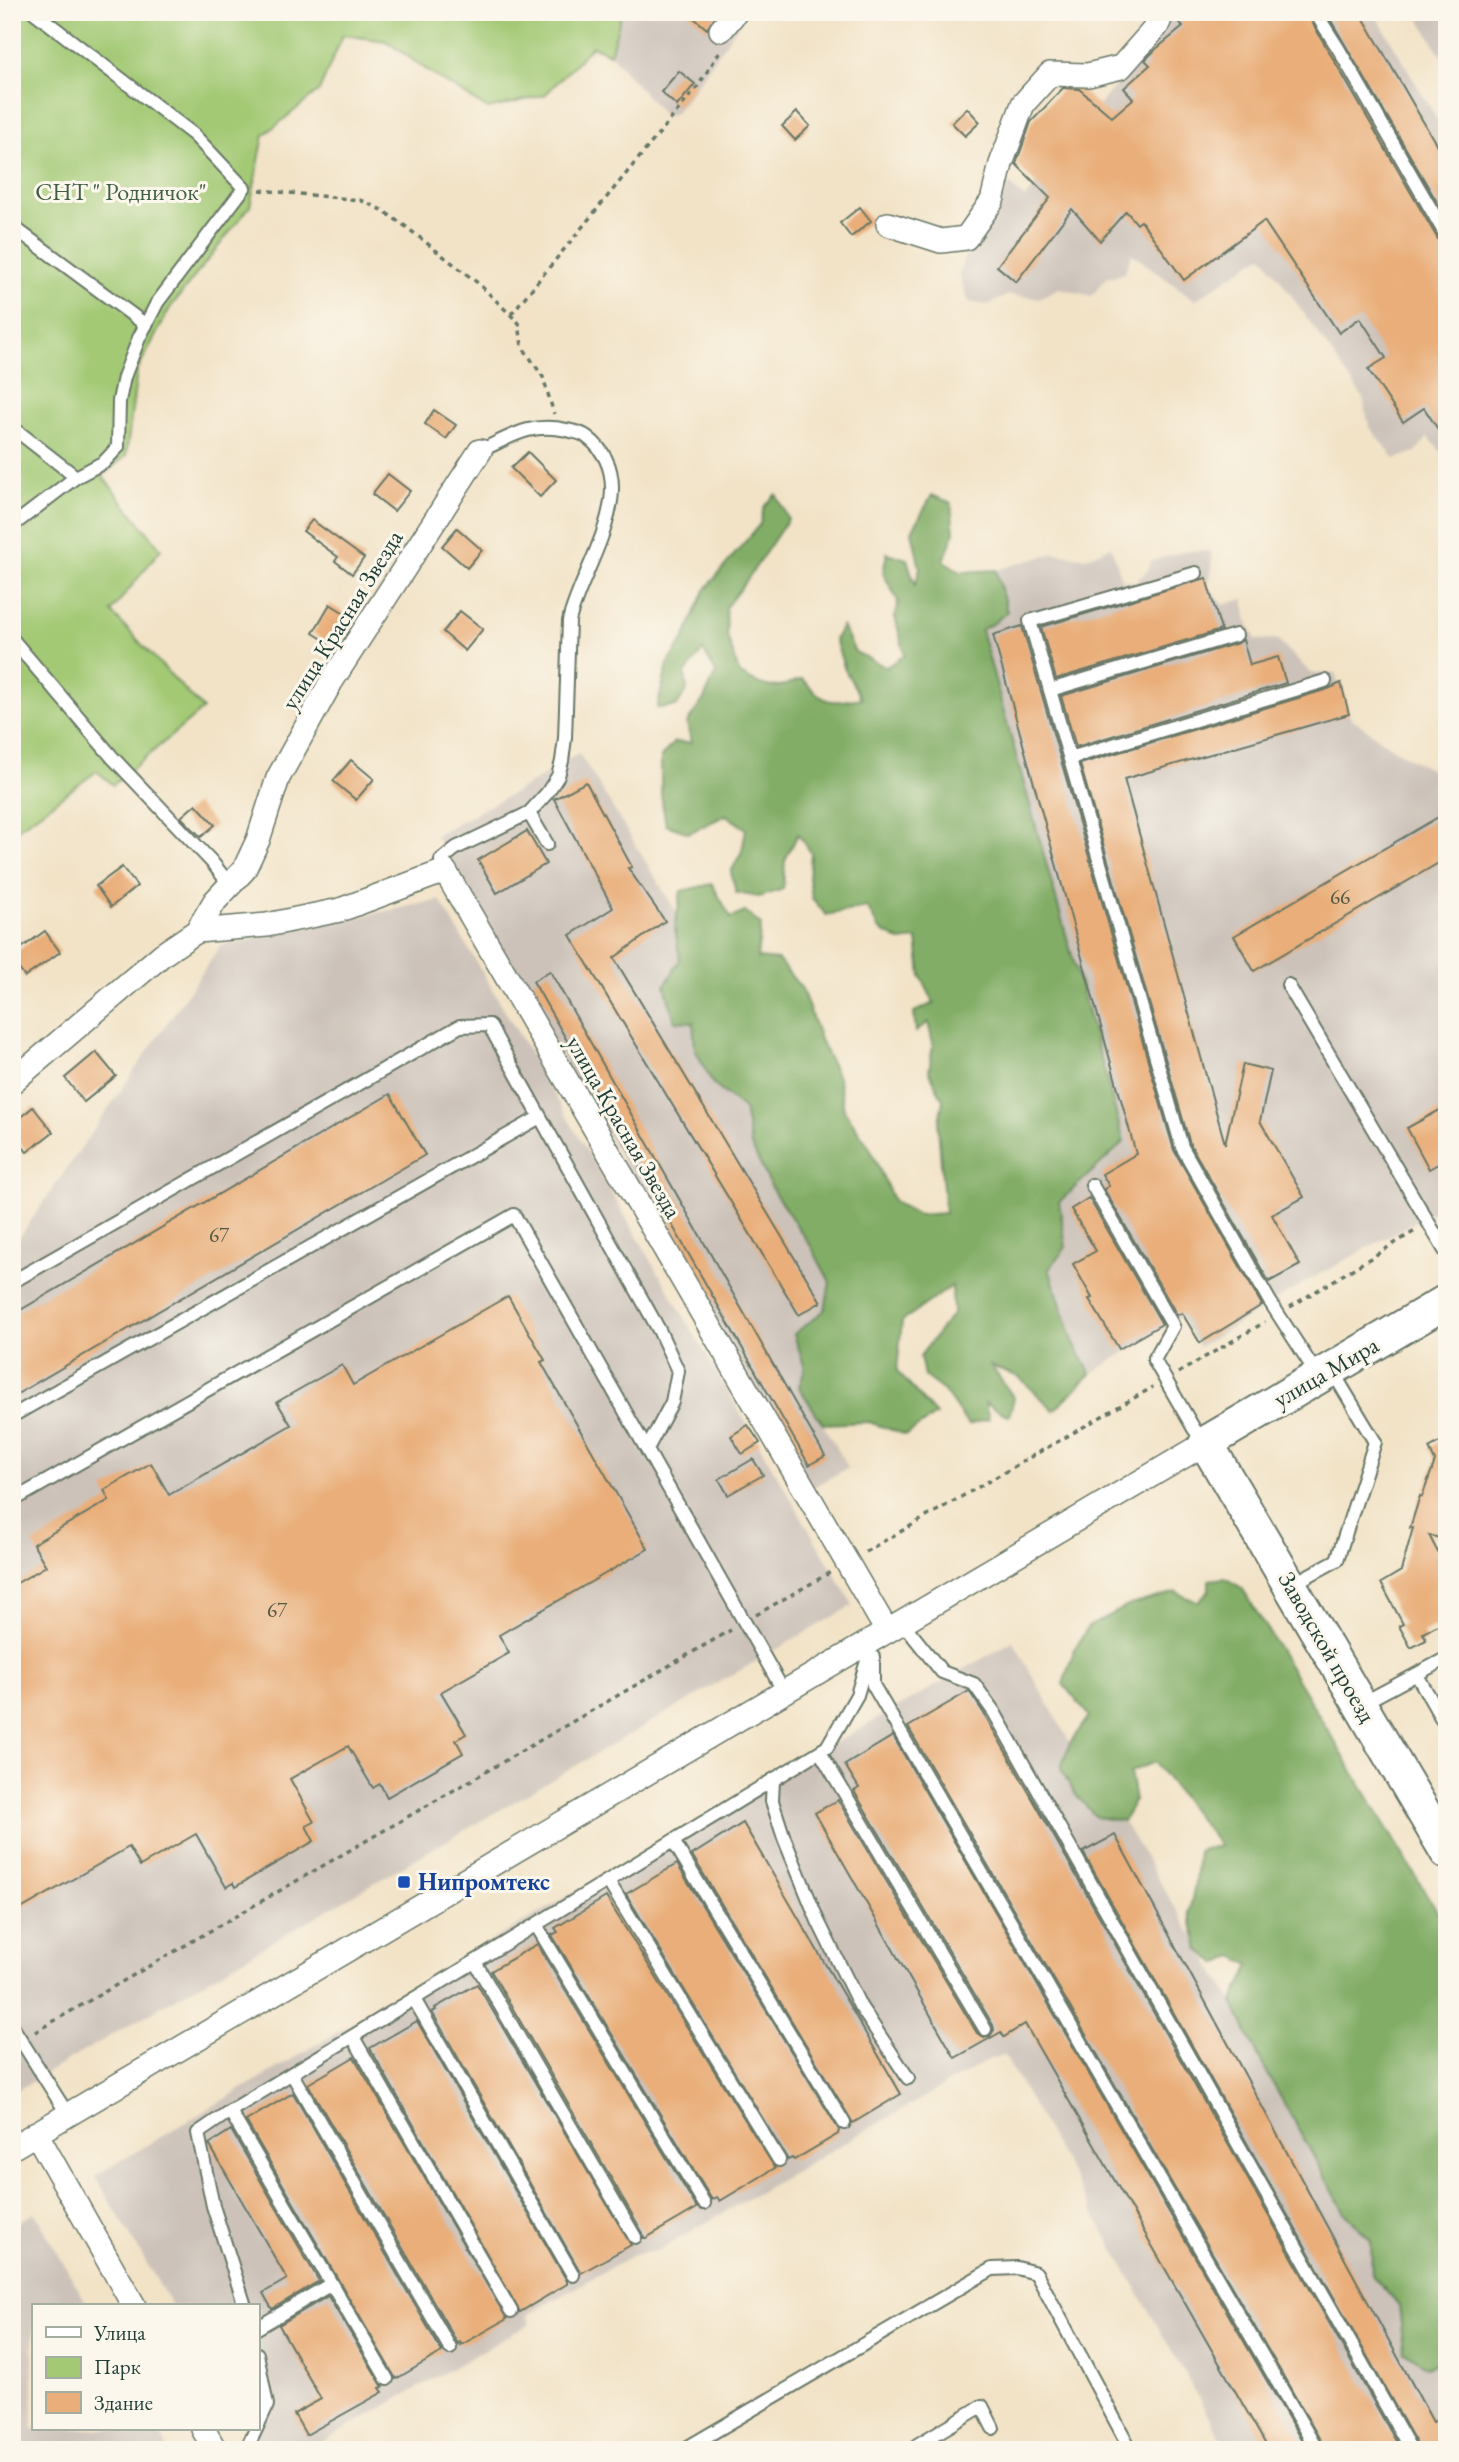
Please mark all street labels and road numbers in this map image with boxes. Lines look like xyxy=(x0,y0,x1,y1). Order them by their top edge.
street label: улица Красная Звезда xyxy=(274,524,410,715)
street label: улица Красная Звезда xyxy=(559,1030,690,1224)
street label: улица Мира xyxy=(1267,1329,1384,1414)
street label: Заводской проезд xyxy=(1272,1566,1383,1728)

